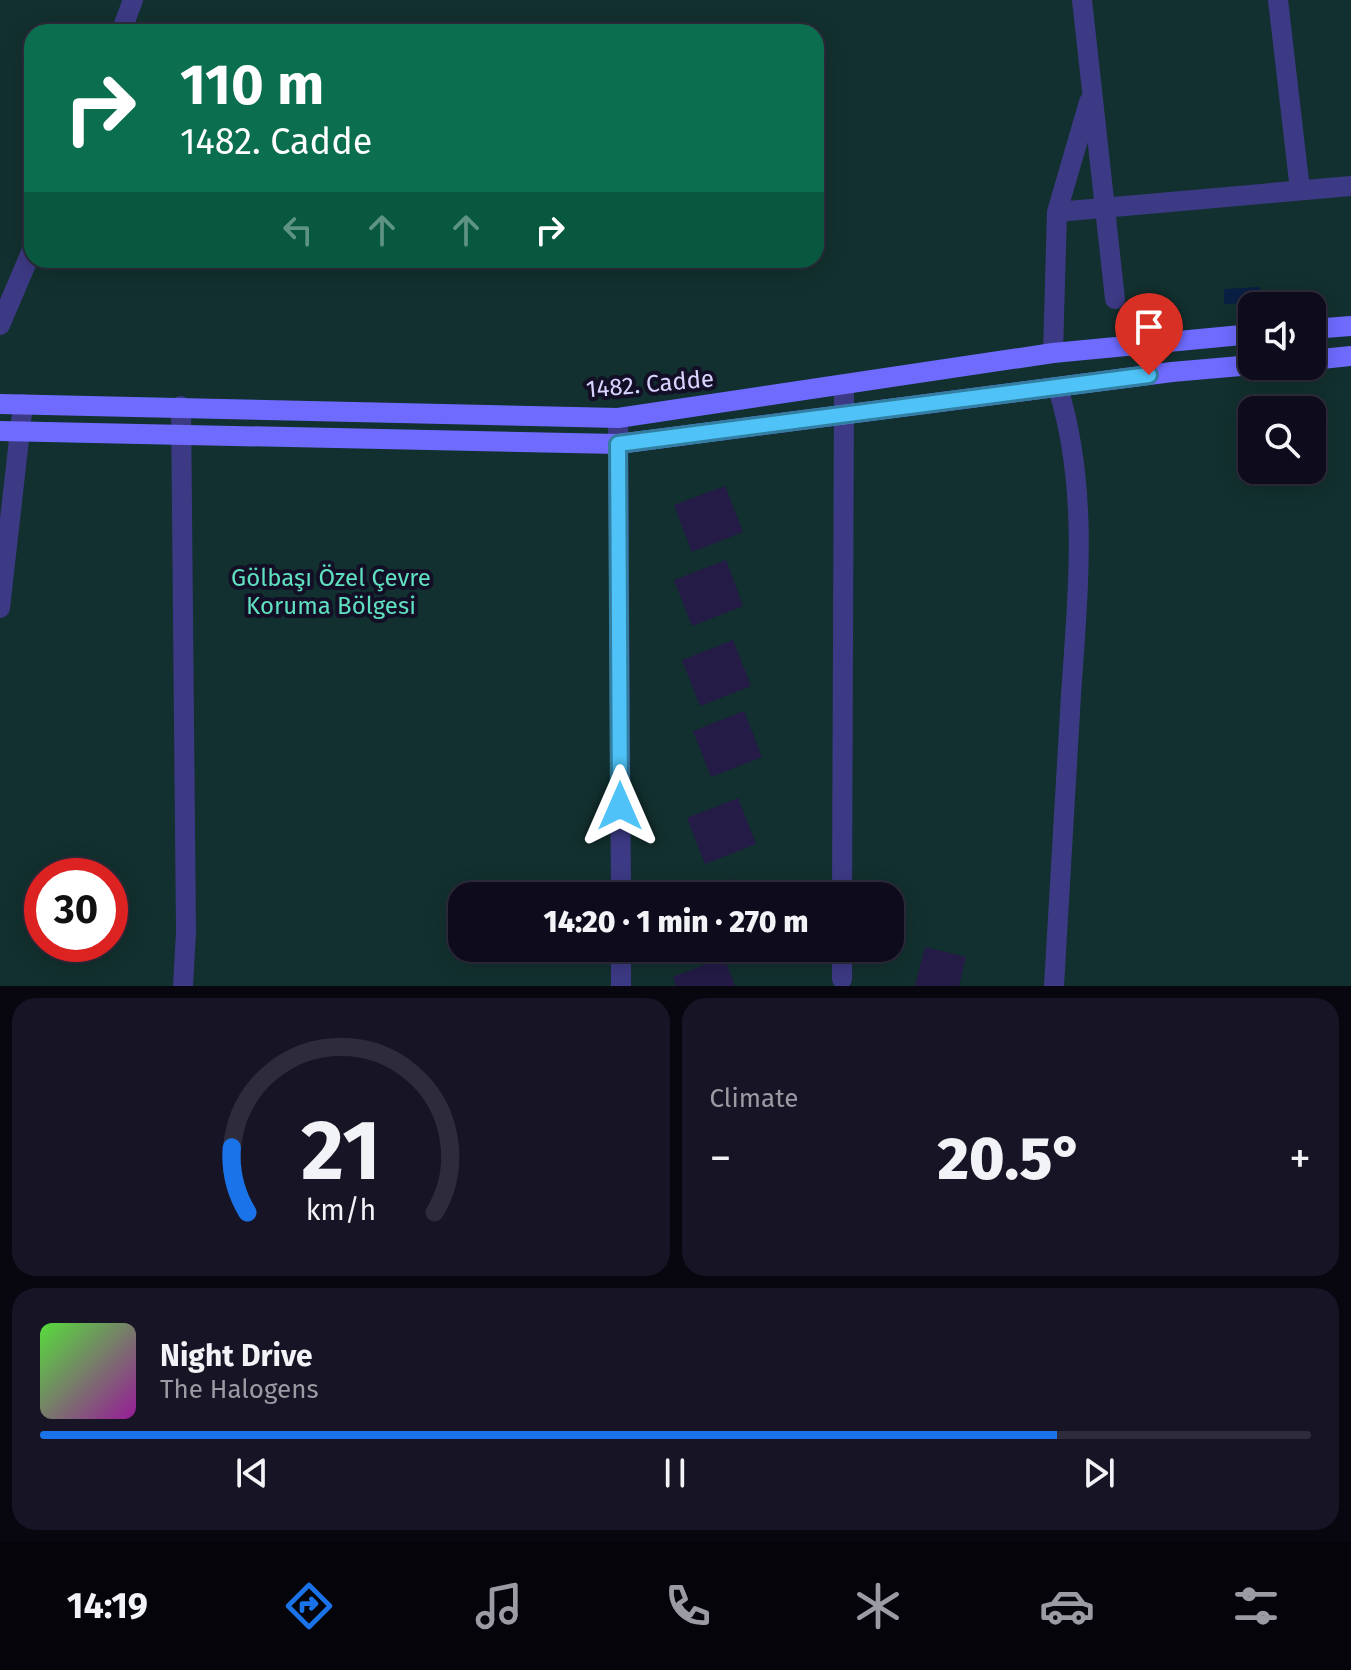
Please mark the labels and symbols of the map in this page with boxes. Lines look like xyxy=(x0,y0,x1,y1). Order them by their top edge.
pin xyxy=(1115,293,1183,375)
street label: 1482. Cadde xyxy=(585,364,715,404)
park label: Gölbaşı Özel Çevre Koruma Bölgesi xyxy=(231,564,431,620)
position arrow xyxy=(578,764,662,848)
speed limit sign: 30 xyxy=(24,858,128,962)

